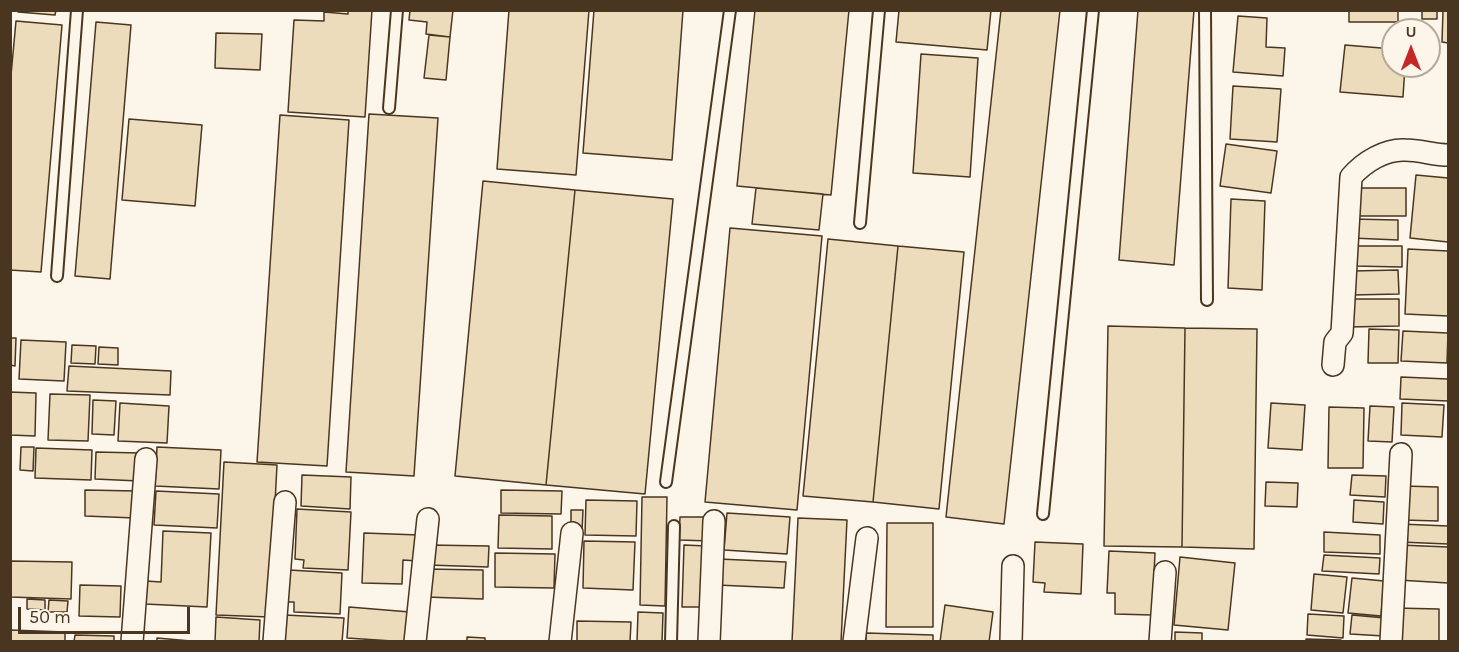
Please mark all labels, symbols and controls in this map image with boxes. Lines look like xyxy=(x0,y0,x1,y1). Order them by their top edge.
north arrow xyxy=(1381,18,1441,78)
text: U xyxy=(1405,22,1417,41)
scale bar xyxy=(21,595,194,633)
text: 50 m xyxy=(29,606,71,628)

